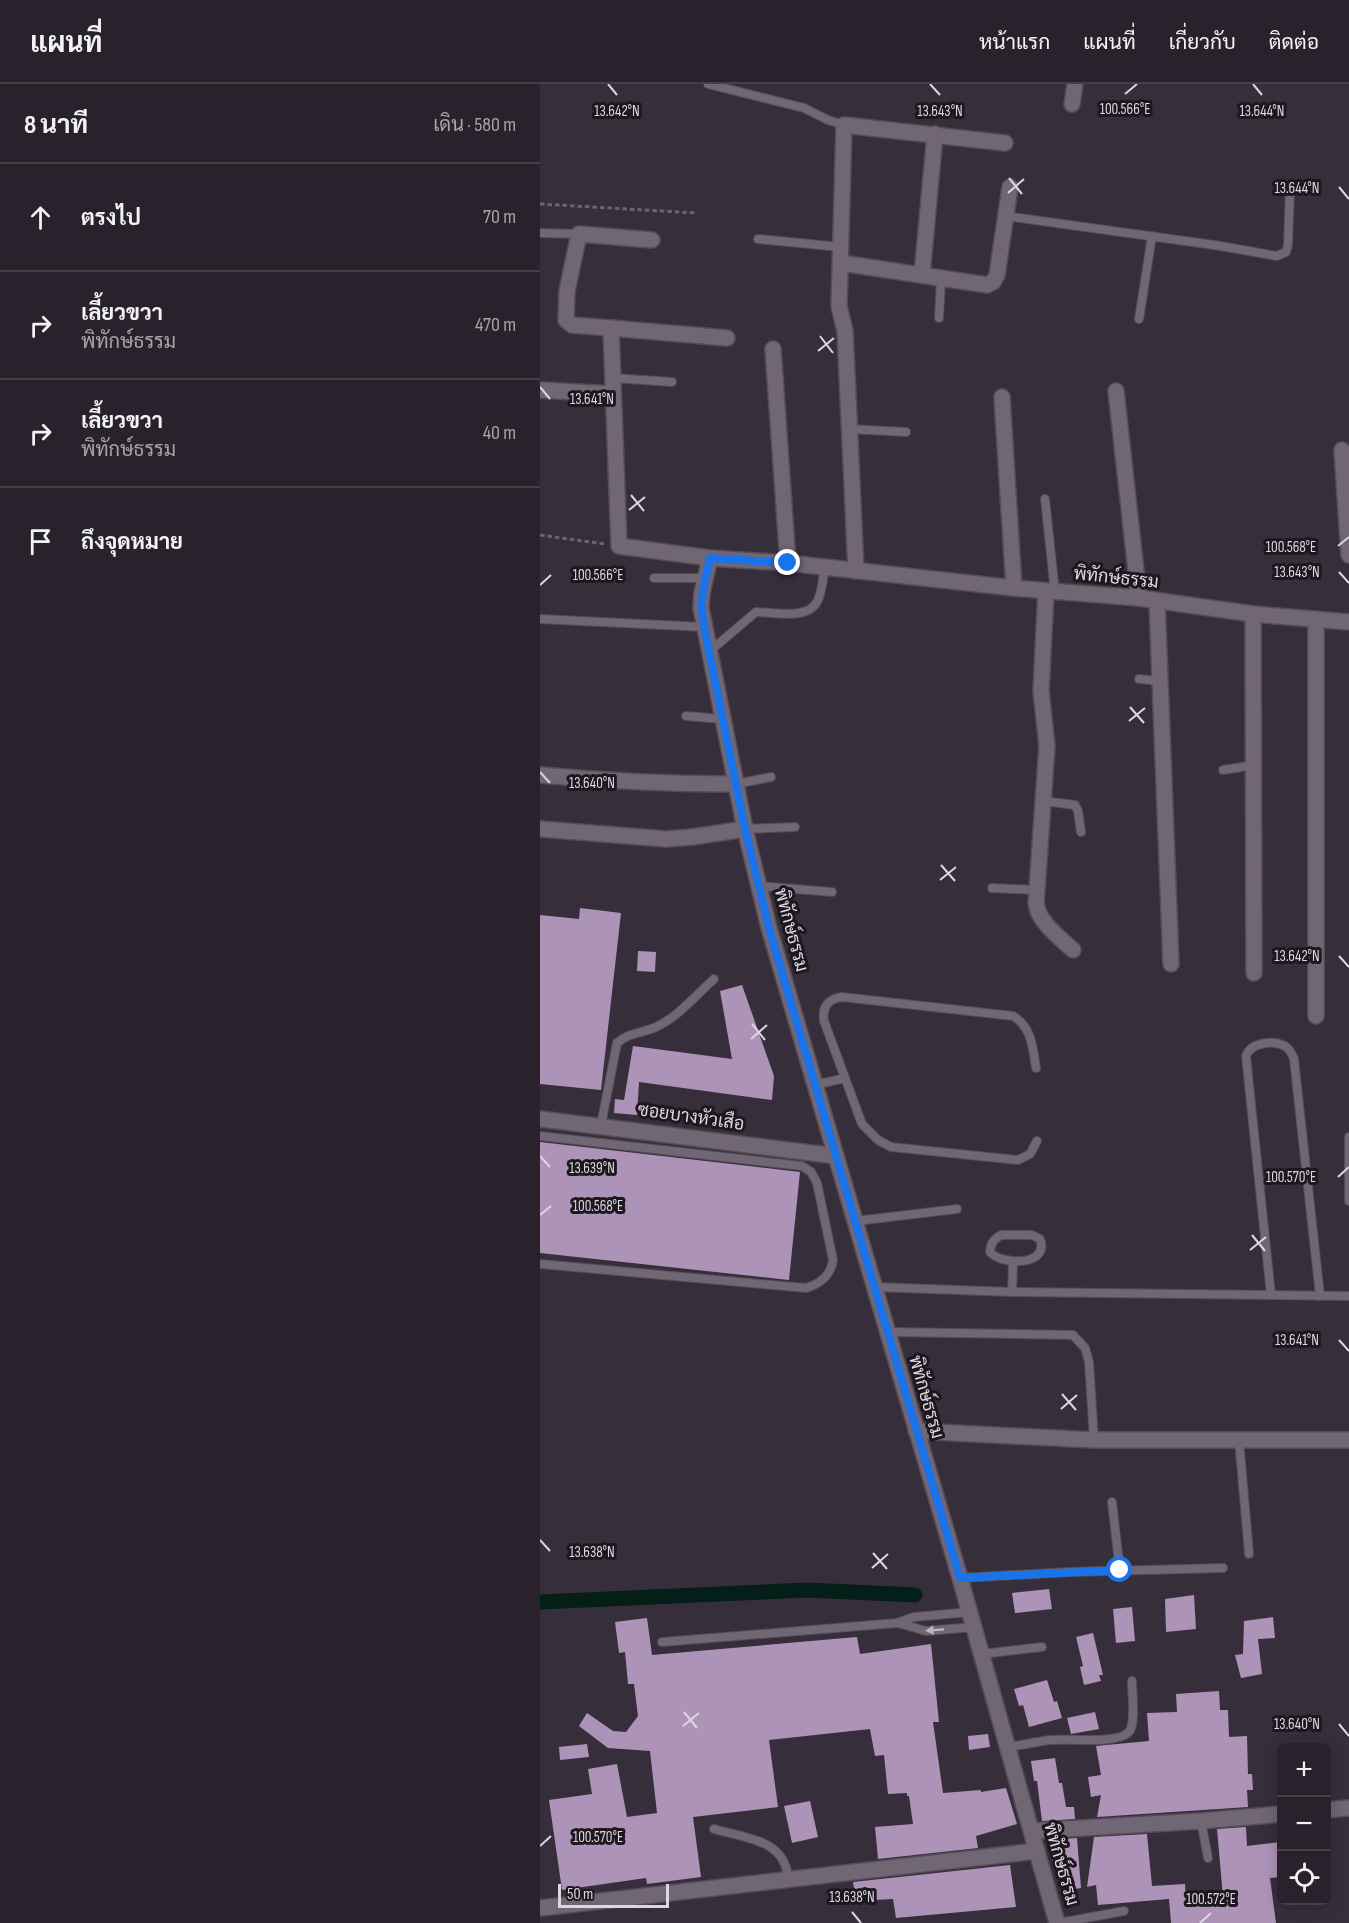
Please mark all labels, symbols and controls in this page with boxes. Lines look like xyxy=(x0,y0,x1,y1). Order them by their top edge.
text: แผนที่ xyxy=(30,27,103,60)
text: หน้าแรก xyxy=(979,30,1050,55)
text: แผนที่ xyxy=(1083,30,1136,55)
text: เกี่ยวกับ xyxy=(1169,30,1236,55)
text: ติดต่อ xyxy=(1269,30,1319,55)
text: 100.566°E xyxy=(1100,100,1150,119)
text: 13.642°N xyxy=(594,102,640,121)
text: 13.643°N xyxy=(917,102,963,121)
text: 13.644°N xyxy=(1239,102,1285,121)
text: 8 นาที xyxy=(24,110,88,141)
text: เดิน · 580 m xyxy=(433,113,516,137)
text: 13.644°N xyxy=(1274,179,1320,198)
icon: ahead xyxy=(24,201,57,234)
text: ตรงไป xyxy=(81,205,141,232)
text: 70 m xyxy=(483,205,516,229)
text: เลี้ยวขวา xyxy=(81,300,163,327)
icon: right xyxy=(24,309,57,342)
text: 470 m xyxy=(475,313,516,337)
text: พิทักษ์ธรรม xyxy=(81,330,176,354)
text: 13.641°N xyxy=(570,390,614,409)
text: เลี้ยวขวา xyxy=(81,408,163,435)
icon: right xyxy=(24,417,57,450)
text: 40 m xyxy=(483,421,516,445)
text: พิทักษ์ธรรม xyxy=(81,438,176,462)
icon: arrive xyxy=(24,525,57,558)
text: ถึงจุดหมาย xyxy=(81,529,183,556)
text: 100.568°E xyxy=(1266,538,1316,557)
route end xyxy=(774,549,800,575)
street label: พิทักษ์ธรรม xyxy=(1072,560,1160,593)
text: 13.643°N xyxy=(1274,563,1320,582)
text: 100.566°E xyxy=(573,566,623,585)
text: 13.640°N xyxy=(569,774,615,793)
street label: พิทักษ์ธรรม xyxy=(770,885,815,974)
text: 13.642°N xyxy=(1274,947,1320,966)
street label: ซอยบางหัวเสือ xyxy=(636,1097,746,1135)
text: 13.639°N xyxy=(569,1159,615,1178)
text: 100.570°E xyxy=(1266,1168,1316,1187)
text: 100.568°E xyxy=(573,1197,623,1216)
text: 13.641°N xyxy=(1275,1331,1319,1350)
street label: พิทักษ์ธรรม xyxy=(904,1352,951,1441)
text: 13.638°N xyxy=(569,1543,615,1562)
route start xyxy=(1106,1556,1132,1582)
one-way arrow xyxy=(926,1625,945,1634)
text: 13.640°N xyxy=(1274,1715,1320,1734)
map controls xyxy=(1277,1743,1331,1905)
button: + xyxy=(1277,1743,1331,1797)
button: − xyxy=(1277,1797,1331,1851)
street label: พิทักษ์ธรรม xyxy=(1039,1819,1086,1908)
text: 100.570°E xyxy=(573,1828,623,1847)
button: locate xyxy=(1277,1851,1331,1905)
scale bar xyxy=(558,1881,669,1908)
text: 50 m xyxy=(567,1885,593,1904)
text: 13.638°N xyxy=(829,1888,875,1907)
text: 100.572°E xyxy=(1186,1890,1236,1909)

